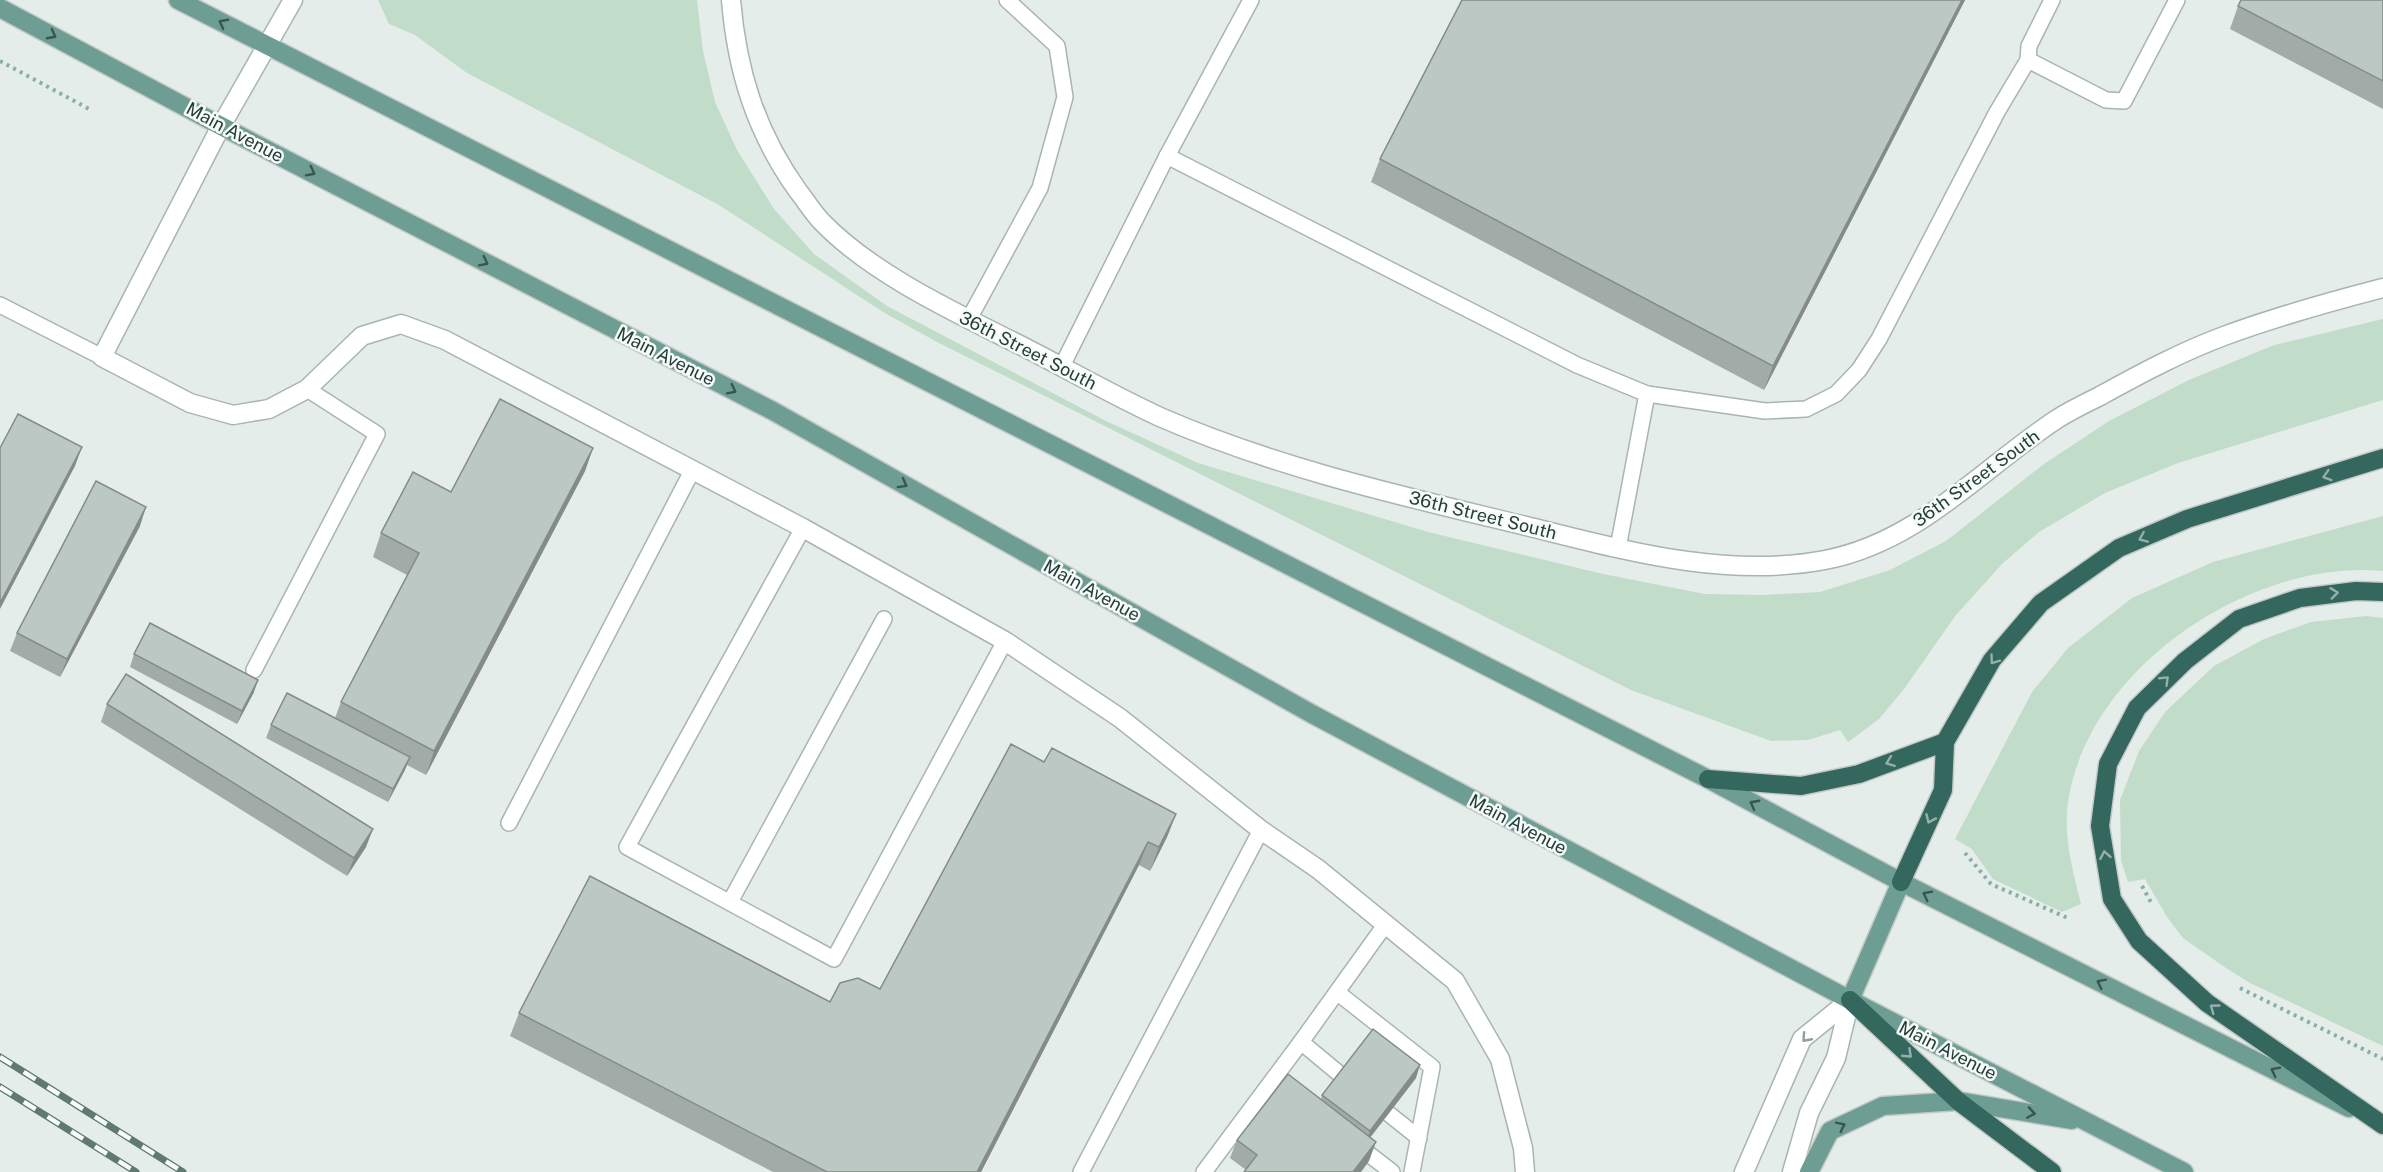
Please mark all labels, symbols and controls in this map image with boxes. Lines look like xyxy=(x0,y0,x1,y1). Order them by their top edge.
one-way arrow xyxy=(219,19,229,30)
one-way arrow xyxy=(45,28,56,39)
street label: Main Avenue xyxy=(183,98,287,166)
one-way arrow xyxy=(304,165,315,176)
one-way arrow xyxy=(478,255,488,266)
street label: 36th Street South xyxy=(956,306,1100,394)
street label: Main Avenue xyxy=(614,322,718,390)
one-way arrow xyxy=(725,383,736,394)
street label: 36th Street South xyxy=(1909,425,2043,531)
one-way arrow xyxy=(2322,469,2333,481)
one-way arrow xyxy=(896,477,907,488)
street label: 36th Street South xyxy=(1407,487,1559,543)
one-way arrow xyxy=(2138,531,2149,543)
street label: Main Avenue xyxy=(1040,555,1144,625)
one-way arrow xyxy=(2330,588,2339,600)
one-way arrow xyxy=(1990,653,2001,664)
one-way arrow xyxy=(2159,676,2169,687)
one-way arrow xyxy=(1885,755,1896,767)
street label: Main Avenue xyxy=(1466,790,1570,858)
one-way arrow xyxy=(1750,800,1760,811)
one-way arrow xyxy=(1925,812,1937,823)
one-way arrow xyxy=(2099,851,2111,860)
one-way arrow xyxy=(1922,891,1933,902)
one-way arrow xyxy=(2096,979,2107,990)
one-way arrow xyxy=(2210,1004,2221,1015)
street label: Main Avenue xyxy=(1896,1016,2000,1084)
one-way arrow xyxy=(1802,1031,1813,1041)
one-way arrow xyxy=(1901,1047,1912,1058)
one-way arrow xyxy=(2270,1067,2281,1078)
one-way arrow xyxy=(2025,1106,2035,1119)
one-way arrow xyxy=(1835,1121,1846,1133)

